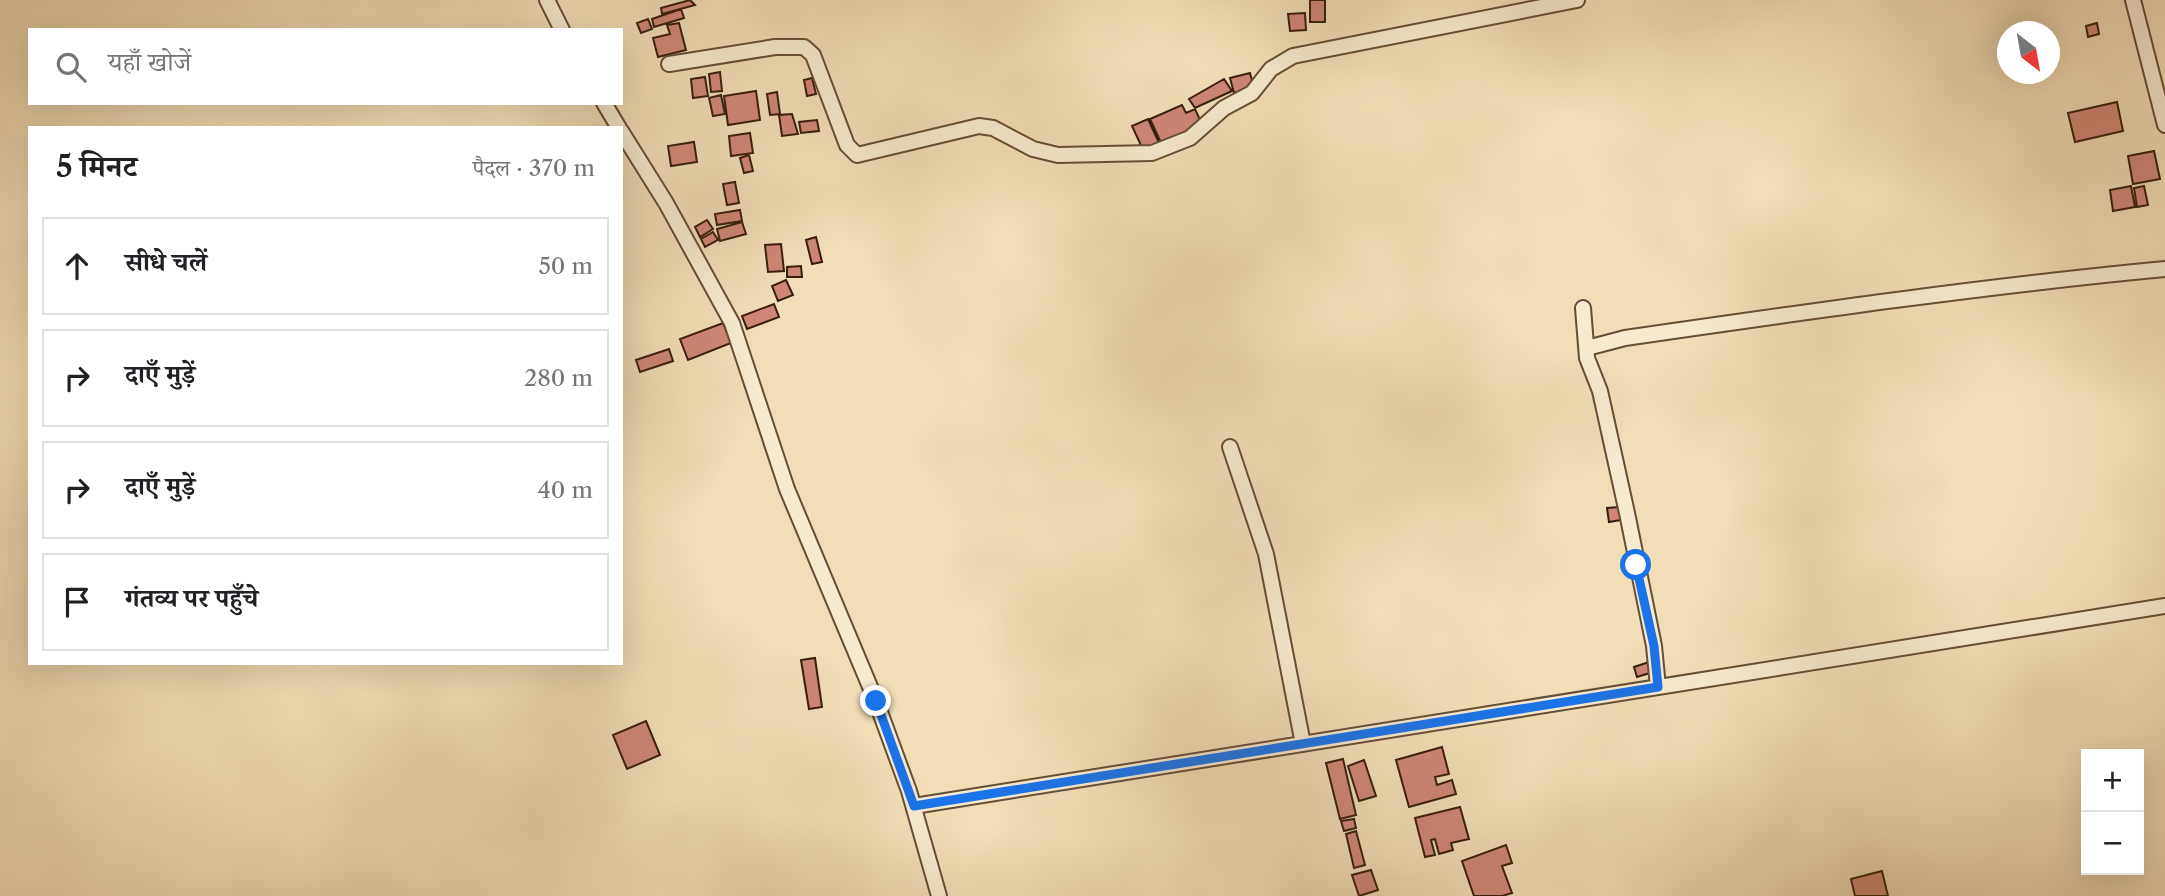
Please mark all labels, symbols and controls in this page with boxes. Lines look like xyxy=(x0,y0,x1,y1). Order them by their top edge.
north arrow xyxy=(1997,21,2060,84)
search box xyxy=(28,28,623,105)
text: यहाँ खोजें xyxy=(108,46,191,78)
icon: search xyxy=(52,48,90,86)
text: 5 मिनट xyxy=(56,148,137,185)
text: पैदल · 370 m xyxy=(473,154,595,182)
text: सीधे चलें xyxy=(125,246,207,278)
icon: ahead xyxy=(58,247,96,285)
text: 50 m xyxy=(538,252,593,280)
text: दाएँ मुड़ें xyxy=(125,358,195,390)
icon: right xyxy=(58,359,96,397)
text: 280 m xyxy=(524,364,593,392)
text: दाएँ मुड़ें xyxy=(125,470,195,502)
icon: right xyxy=(58,471,96,509)
text: 40 m xyxy=(538,476,593,504)
route start xyxy=(1620,549,1651,580)
text: गंतव्य पर पहुँचे xyxy=(125,582,258,614)
icon: arrive xyxy=(58,583,96,621)
route end xyxy=(860,685,891,716)
map controls xyxy=(2081,749,2144,875)
button: + xyxy=(2081,749,2144,812)
button: − xyxy=(2081,812,2144,875)

